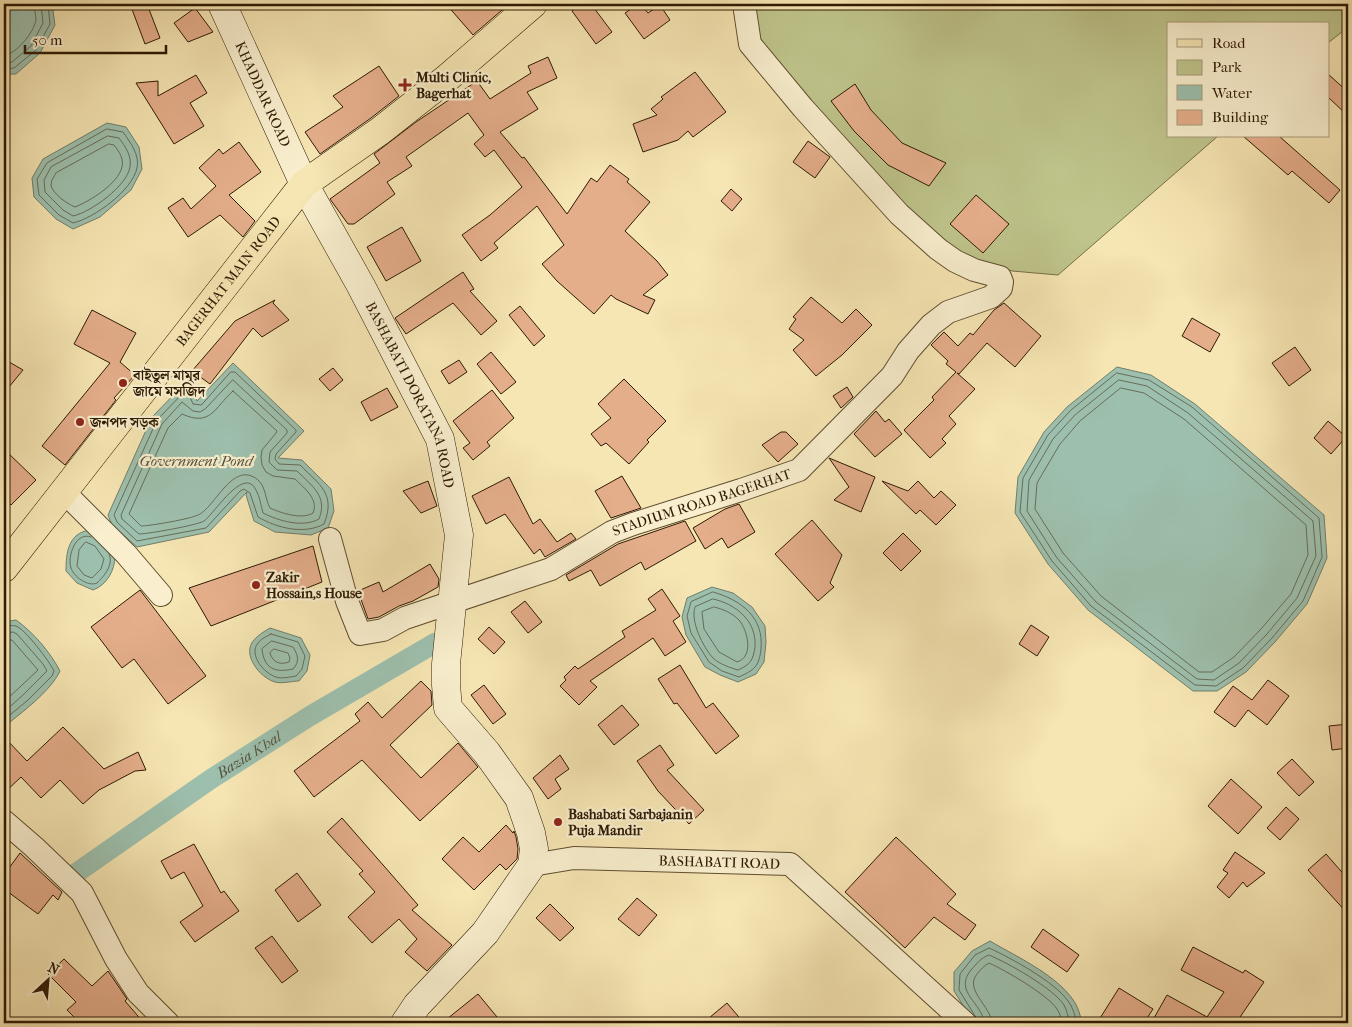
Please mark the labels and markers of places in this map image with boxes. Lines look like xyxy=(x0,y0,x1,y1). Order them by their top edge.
place label: Multi Clinic, Bagerhat xyxy=(415,69,491,102)
marker: Multi Clinic, Bagerhat xyxy=(398,78,412,92)
place label: বাইতুল মামুর জামে মসজিদ xyxy=(132,366,206,400)
marker: বাইতুল মামুর জামে মসজিদ xyxy=(117,377,129,389)
place label: জনপদ সড়ক xyxy=(89,414,159,431)
marker: জনপদ সড়ক xyxy=(74,416,86,428)
place label: Zakir Hossain,s House xyxy=(266,569,362,602)
marker: Zakir Hossain,s House xyxy=(250,579,262,591)
place label: Bashabati Sarbajanin Puja Mandir xyxy=(568,806,694,839)
marker: Bashabati Sarbajanin Puja Mandir xyxy=(552,816,564,828)

